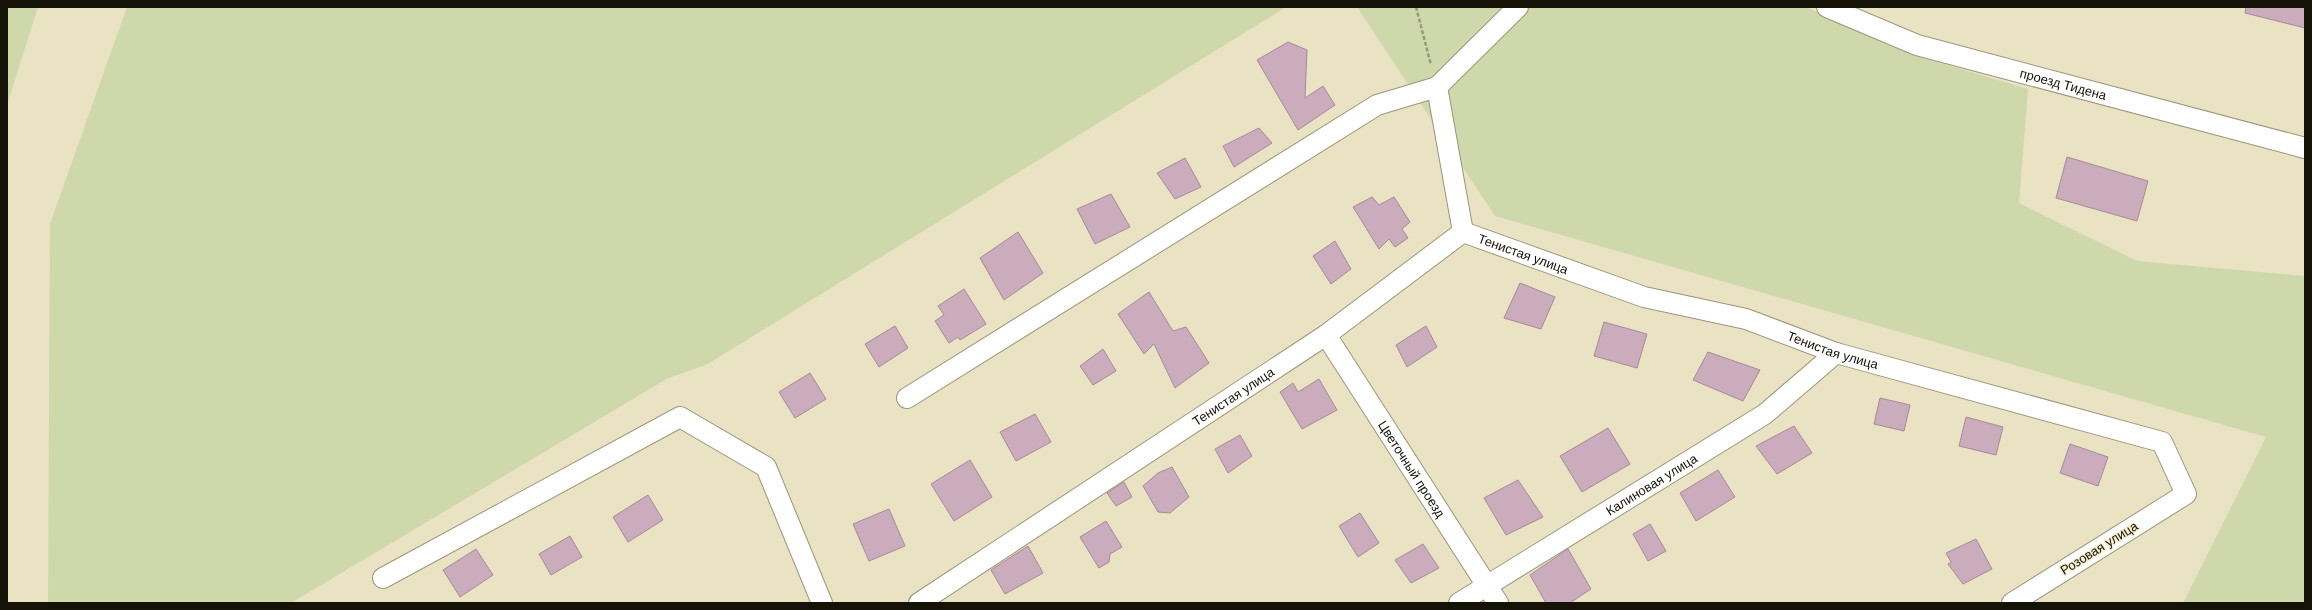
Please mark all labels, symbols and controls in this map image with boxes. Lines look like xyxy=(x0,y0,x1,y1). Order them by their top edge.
street label: проезд Тидена xyxy=(2018,64,2109,104)
street label: Тенистая улица xyxy=(1476,230,1571,278)
street label: Тенистая улица xyxy=(1785,327,1881,373)
street label: Тенистая улица xyxy=(1189,363,1278,429)
street label: Цветочный проезд xyxy=(1375,417,1449,521)
street label: Калиновая улица xyxy=(1602,449,1701,519)
street label: Розовая улица xyxy=(2057,517,2142,579)

